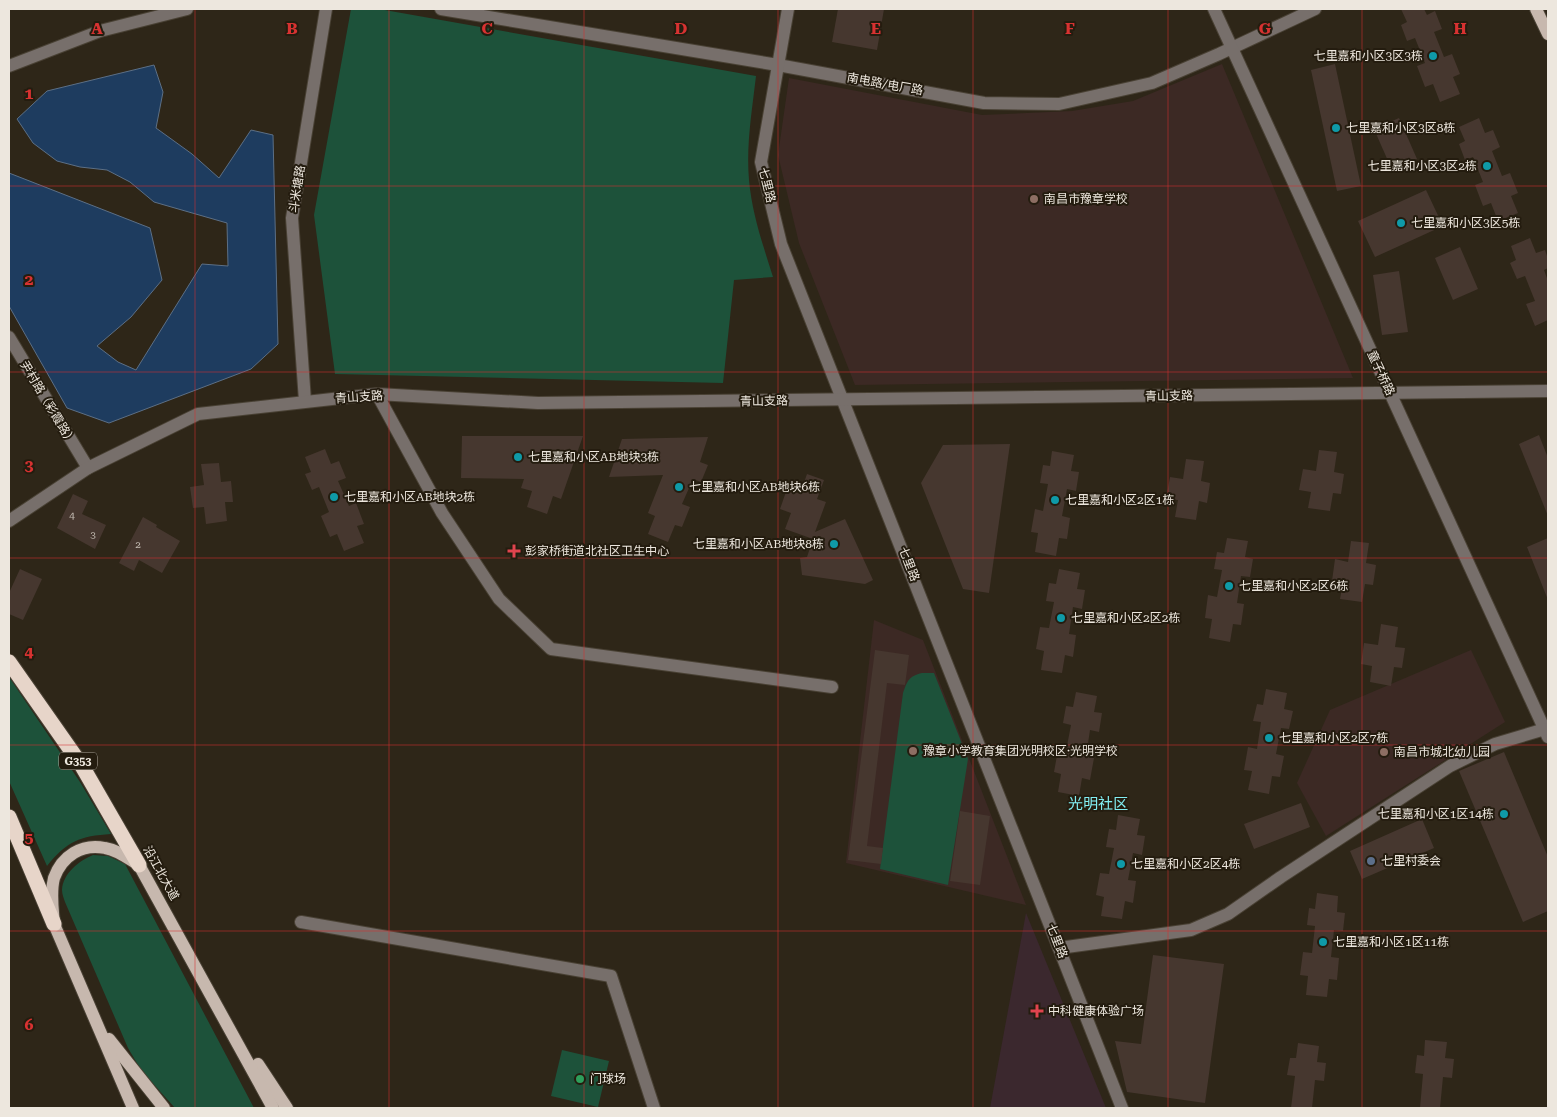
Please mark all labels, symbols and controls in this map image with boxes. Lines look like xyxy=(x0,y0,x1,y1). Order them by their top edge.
text: A xyxy=(91,19,103,38)
text: B xyxy=(286,19,298,38)
text: C xyxy=(481,19,493,38)
text: D xyxy=(675,19,688,38)
text: E xyxy=(871,19,881,38)
text: F xyxy=(1065,19,1075,38)
text: G xyxy=(1259,19,1272,38)
text: H xyxy=(1453,19,1467,38)
place label: 七里嘉和小区3区3栋 xyxy=(1314,49,1423,63)
marker: 七里嘉和小区3区3栋 xyxy=(1427,50,1439,62)
street label: 南电路/电厂路 xyxy=(846,70,924,98)
text: 1 xyxy=(25,84,34,103)
place label: 七里嘉和小区3区8栋 xyxy=(1346,121,1455,135)
marker: 七里嘉和小区3区8栋 xyxy=(1330,122,1342,134)
place label: 七里嘉和小区3区2栋 xyxy=(1368,159,1477,173)
marker: 七里嘉和小区3区2栋 xyxy=(1481,160,1493,172)
street label: 斗米塘路 xyxy=(286,164,308,214)
street label: 七里路 xyxy=(756,166,778,204)
place label: 南昌市豫章学校 xyxy=(1044,192,1128,206)
marker: 南昌市豫章学校 xyxy=(1028,193,1040,205)
place label: 七里嘉和小区3区5栋 xyxy=(1411,216,1520,230)
marker: 七里嘉和小区3区5栋 xyxy=(1395,217,1407,229)
text: 2 xyxy=(25,270,34,289)
street label: 童子桥路 xyxy=(1365,348,1397,398)
street label: 尹村路（彩霞路） xyxy=(17,358,79,448)
street label: 青山支路 xyxy=(335,388,383,406)
street label: 青山支路 xyxy=(1145,389,1193,403)
street label: 青山支路 xyxy=(740,394,788,408)
place label: 七里嘉和小区AB地块3栋 xyxy=(528,450,659,464)
marker: 七里嘉和小区AB地块3栋 xyxy=(512,451,524,463)
text: 3 xyxy=(25,456,34,475)
place label: 七里嘉和小区AB地块6栋 xyxy=(689,480,820,494)
marker: 七里嘉和小区AB地块6栋 xyxy=(673,481,685,493)
place label: 七里嘉和小区AB地块2栋 xyxy=(344,490,475,504)
marker: 七里嘉和小区AB地块2栋 xyxy=(328,491,340,503)
place label: 七里嘉和小区2区1栋 xyxy=(1065,493,1174,507)
marker: 七里嘉和小区2区1栋 xyxy=(1049,494,1061,506)
house number: 4 xyxy=(69,510,75,521)
house number: 3 xyxy=(90,529,96,540)
place label: 七里嘉和小区AB地块8栋 xyxy=(693,537,824,551)
marker: 七里嘉和小区AB地块8栋 xyxy=(828,538,840,550)
house number: 2 xyxy=(135,539,141,550)
marker: 彭家桥街道北社区卫生中心 xyxy=(507,544,521,558)
place label: 彭家桥街道北社区卫生中心 xyxy=(525,544,669,558)
street label: 七里路 xyxy=(896,545,922,583)
place label: 七里嘉和小区2区6栋 xyxy=(1239,579,1348,593)
marker: 七里嘉和小区2区6栋 xyxy=(1223,580,1235,592)
place label: 七里嘉和小区2区2栋 xyxy=(1071,611,1180,625)
marker: 七里嘉和小区2区2栋 xyxy=(1055,612,1067,624)
text: 4 xyxy=(25,642,34,661)
place label: 七里嘉和小区2区7栋 xyxy=(1279,731,1388,745)
marker: 七里嘉和小区2区7栋 xyxy=(1263,732,1275,744)
place label: 豫章小学教育集团光明校区·光明学校 xyxy=(923,744,1118,758)
marker: 豫章小学教育集团光明校区·光明学校 xyxy=(907,745,919,757)
place label: 南昌市城北幼儿园 xyxy=(1394,745,1490,759)
marker: 南昌市城北幼儿园 xyxy=(1378,746,1390,758)
road number: G353 xyxy=(59,752,97,769)
district label: 光明社区 xyxy=(1068,795,1128,813)
place label: 七里嘉和小区1区14栋 xyxy=(1378,807,1494,821)
marker: 七里嘉和小区1区14栋 xyxy=(1498,808,1510,820)
text: 5 xyxy=(25,828,34,847)
street label: 沿江北大道 xyxy=(140,843,182,903)
place label: 七里村委会 xyxy=(1381,854,1441,868)
marker: 七里村委会 xyxy=(1365,855,1377,867)
place label: 七里嘉和小区2区4栋 xyxy=(1131,857,1240,871)
marker: 七里嘉和小区2区4栋 xyxy=(1115,858,1127,870)
street label: 七里路 xyxy=(1044,922,1070,960)
place label: 七里嘉和小区1区11栋 xyxy=(1333,935,1449,949)
marker: 七里嘉和小区1区11栋 xyxy=(1317,936,1329,948)
marker: 中科健康体验广场 xyxy=(1030,1004,1044,1018)
place label: 中科健康体验广场 xyxy=(1048,1004,1144,1018)
text: 6 xyxy=(25,1015,34,1034)
place label: 门球场 xyxy=(590,1072,626,1086)
marker: 门球场 xyxy=(574,1073,586,1085)

